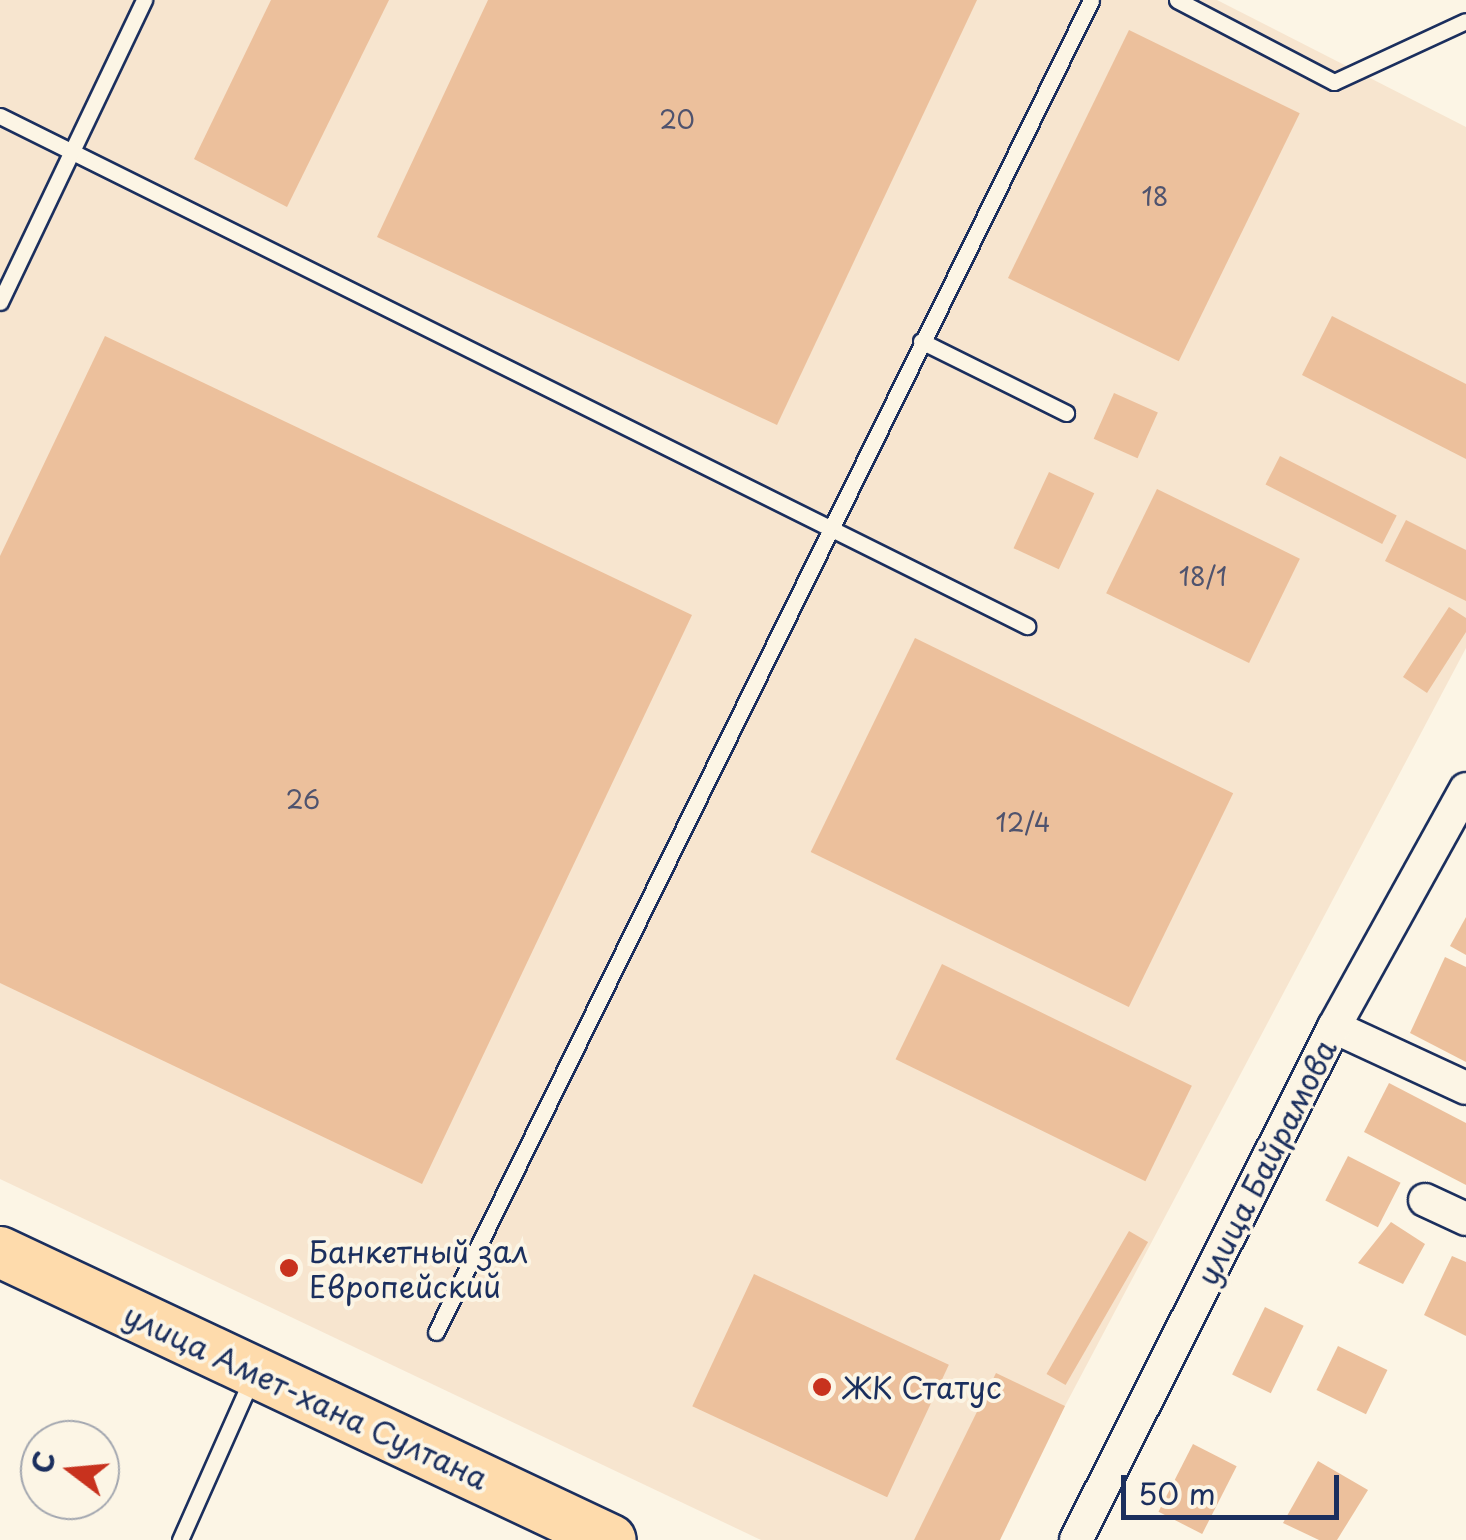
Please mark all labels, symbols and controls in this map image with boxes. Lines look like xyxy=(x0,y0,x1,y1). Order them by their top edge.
house number: 20 xyxy=(659,104,695,134)
house number: 18 xyxy=(1142,181,1168,211)
house number: 18/1 xyxy=(1179,561,1227,591)
house number: 26 xyxy=(286,784,320,814)
house number: 12/4 xyxy=(996,807,1050,837)
street label: улица Байрамова xyxy=(1188,1033,1344,1291)
place label: Банкетный зал Европейский xyxy=(309,1233,530,1304)
marker: Банкетный зал Европейский xyxy=(278,1257,300,1279)
street label: улица Амет-хана Султана xyxy=(118,1295,494,1497)
place label: ЖК Статус xyxy=(842,1369,1003,1405)
marker: ЖК Статус xyxy=(811,1376,833,1398)
north arrow xyxy=(20,1420,120,1520)
text: С xyxy=(19,1446,66,1478)
scale bar xyxy=(1126,1455,1344,1517)
text: 50 m xyxy=(1138,1470,1216,1515)

